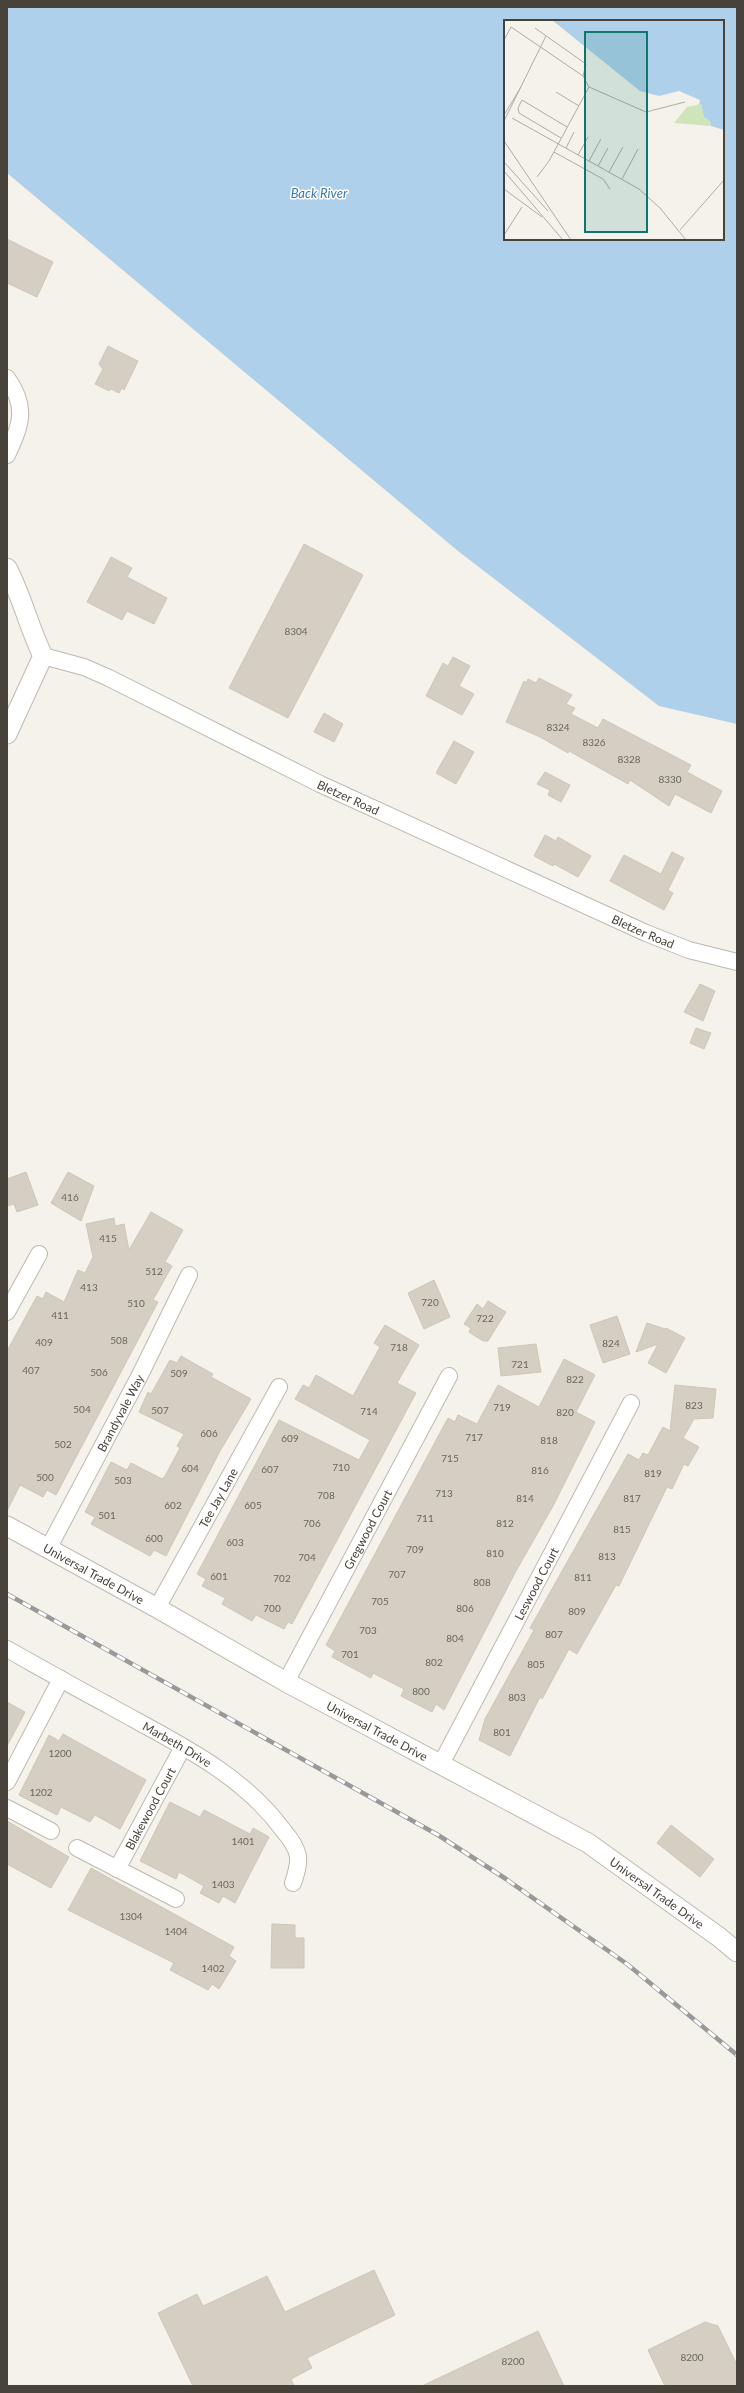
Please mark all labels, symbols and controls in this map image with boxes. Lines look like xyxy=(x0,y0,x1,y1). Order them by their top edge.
inset map xyxy=(504,20,724,240)
water label: Back River xyxy=(291,185,348,201)
house number: 8304 xyxy=(284,625,308,637)
house number: 8324 xyxy=(546,721,570,733)
house number: 8326 xyxy=(582,736,606,748)
house number: 8328 xyxy=(617,753,641,765)
house number: 8330 xyxy=(658,773,682,785)
street label: Bletzer Road xyxy=(315,776,382,818)
street label: Bletzer Road xyxy=(610,911,677,951)
house number: 416 xyxy=(61,1191,79,1203)
house number: 415 xyxy=(99,1232,117,1244)
house number: 512 xyxy=(145,1265,163,1277)
house number: 413 xyxy=(80,1281,98,1293)
house number: 720 xyxy=(421,1296,439,1308)
house number: 510 xyxy=(127,1297,145,1309)
house number: 411 xyxy=(51,1309,69,1321)
house number: 722 xyxy=(476,1312,494,1324)
house number: 508 xyxy=(110,1334,128,1346)
house number: 409 xyxy=(35,1336,53,1348)
house number: 824 xyxy=(602,1337,620,1349)
house number: 718 xyxy=(390,1341,408,1353)
house number: 721 xyxy=(511,1358,529,1370)
house number: 407 xyxy=(22,1364,40,1376)
house number: 506 xyxy=(90,1366,108,1378)
house number: 509 xyxy=(170,1367,188,1379)
street label: Brandyvale Way xyxy=(93,1371,147,1454)
house number: 822 xyxy=(566,1373,584,1385)
house number: 823 xyxy=(685,1399,703,1411)
house number: 719 xyxy=(493,1401,511,1413)
house number: 504 xyxy=(73,1403,91,1415)
house number: 507 xyxy=(151,1404,169,1416)
house number: 714 xyxy=(360,1405,378,1417)
house number: 820 xyxy=(556,1406,574,1418)
house number: 606 xyxy=(200,1427,218,1439)
house number: 717 xyxy=(465,1431,483,1443)
house number: 609 xyxy=(281,1432,299,1444)
house number: 818 xyxy=(540,1434,558,1446)
house number: 502 xyxy=(54,1438,72,1450)
house number: 715 xyxy=(441,1452,459,1464)
house number: 710 xyxy=(332,1461,350,1473)
house number: 604 xyxy=(181,1462,199,1474)
house number: 607 xyxy=(261,1463,279,1475)
house number: 816 xyxy=(531,1464,549,1476)
street label: Tee Jay Lane xyxy=(195,1465,240,1530)
house number: 819 xyxy=(644,1467,662,1479)
house number: 500 xyxy=(36,1471,54,1483)
house number: 503 xyxy=(114,1474,132,1486)
street label: Gregwood Court xyxy=(340,1486,395,1572)
house number: 713 xyxy=(435,1487,453,1499)
house number: 708 xyxy=(317,1489,335,1501)
house number: 814 xyxy=(516,1492,534,1504)
house number: 817 xyxy=(623,1492,641,1504)
house number: 602 xyxy=(164,1499,182,1511)
house number: 605 xyxy=(244,1499,262,1511)
house number: 501 xyxy=(98,1509,116,1521)
house number: 711 xyxy=(416,1512,434,1524)
house number: 706 xyxy=(303,1517,321,1529)
house number: 812 xyxy=(496,1517,514,1529)
house number: 815 xyxy=(613,1523,631,1535)
house number: 600 xyxy=(145,1532,163,1544)
house number: 603 xyxy=(226,1536,244,1548)
street label: Universal Trade Drive xyxy=(41,1540,147,1607)
house number: 709 xyxy=(406,1543,424,1555)
street label: Leswood Court xyxy=(511,1544,562,1622)
house number: 810 xyxy=(486,1547,504,1559)
house number: 813 xyxy=(598,1550,616,1562)
house number: 704 xyxy=(298,1551,316,1563)
house number: 707 xyxy=(388,1568,406,1580)
house number: 601 xyxy=(210,1570,228,1582)
house number: 811 xyxy=(574,1571,592,1583)
house number: 702 xyxy=(273,1572,291,1584)
house number: 808 xyxy=(473,1576,491,1588)
house number: 705 xyxy=(371,1595,389,1607)
house number: 700 xyxy=(263,1602,281,1614)
house number: 806 xyxy=(456,1602,474,1614)
house number: 809 xyxy=(568,1605,586,1617)
house number: 703 xyxy=(359,1624,377,1636)
house number: 807 xyxy=(545,1628,563,1640)
house number: 804 xyxy=(446,1632,464,1644)
house number: 701 xyxy=(341,1648,359,1660)
house number: 802 xyxy=(425,1656,443,1668)
house number: 805 xyxy=(527,1658,545,1670)
house number: 800 xyxy=(412,1685,430,1697)
house number: 803 xyxy=(508,1691,526,1703)
street label: Universal Trade Drive xyxy=(324,1698,430,1764)
street label: Marbeth Drive xyxy=(140,1718,215,1770)
house number: 801 xyxy=(493,1726,511,1738)
house number: 1200 xyxy=(48,1747,72,1759)
street label: Blakewood Court xyxy=(121,1764,178,1852)
house number: 1202 xyxy=(29,1786,53,1798)
house number: 1401 xyxy=(231,1835,255,1847)
street label: Universal Trade Drive xyxy=(607,1854,707,1932)
house number: 1403 xyxy=(211,1878,235,1890)
house number: 1304 xyxy=(119,1910,143,1922)
house number: 1404 xyxy=(164,1925,188,1937)
house number: 1402 xyxy=(201,1962,225,1974)
house number: 8200 xyxy=(680,2351,704,2363)
house number: 8200 xyxy=(501,2355,525,2367)

